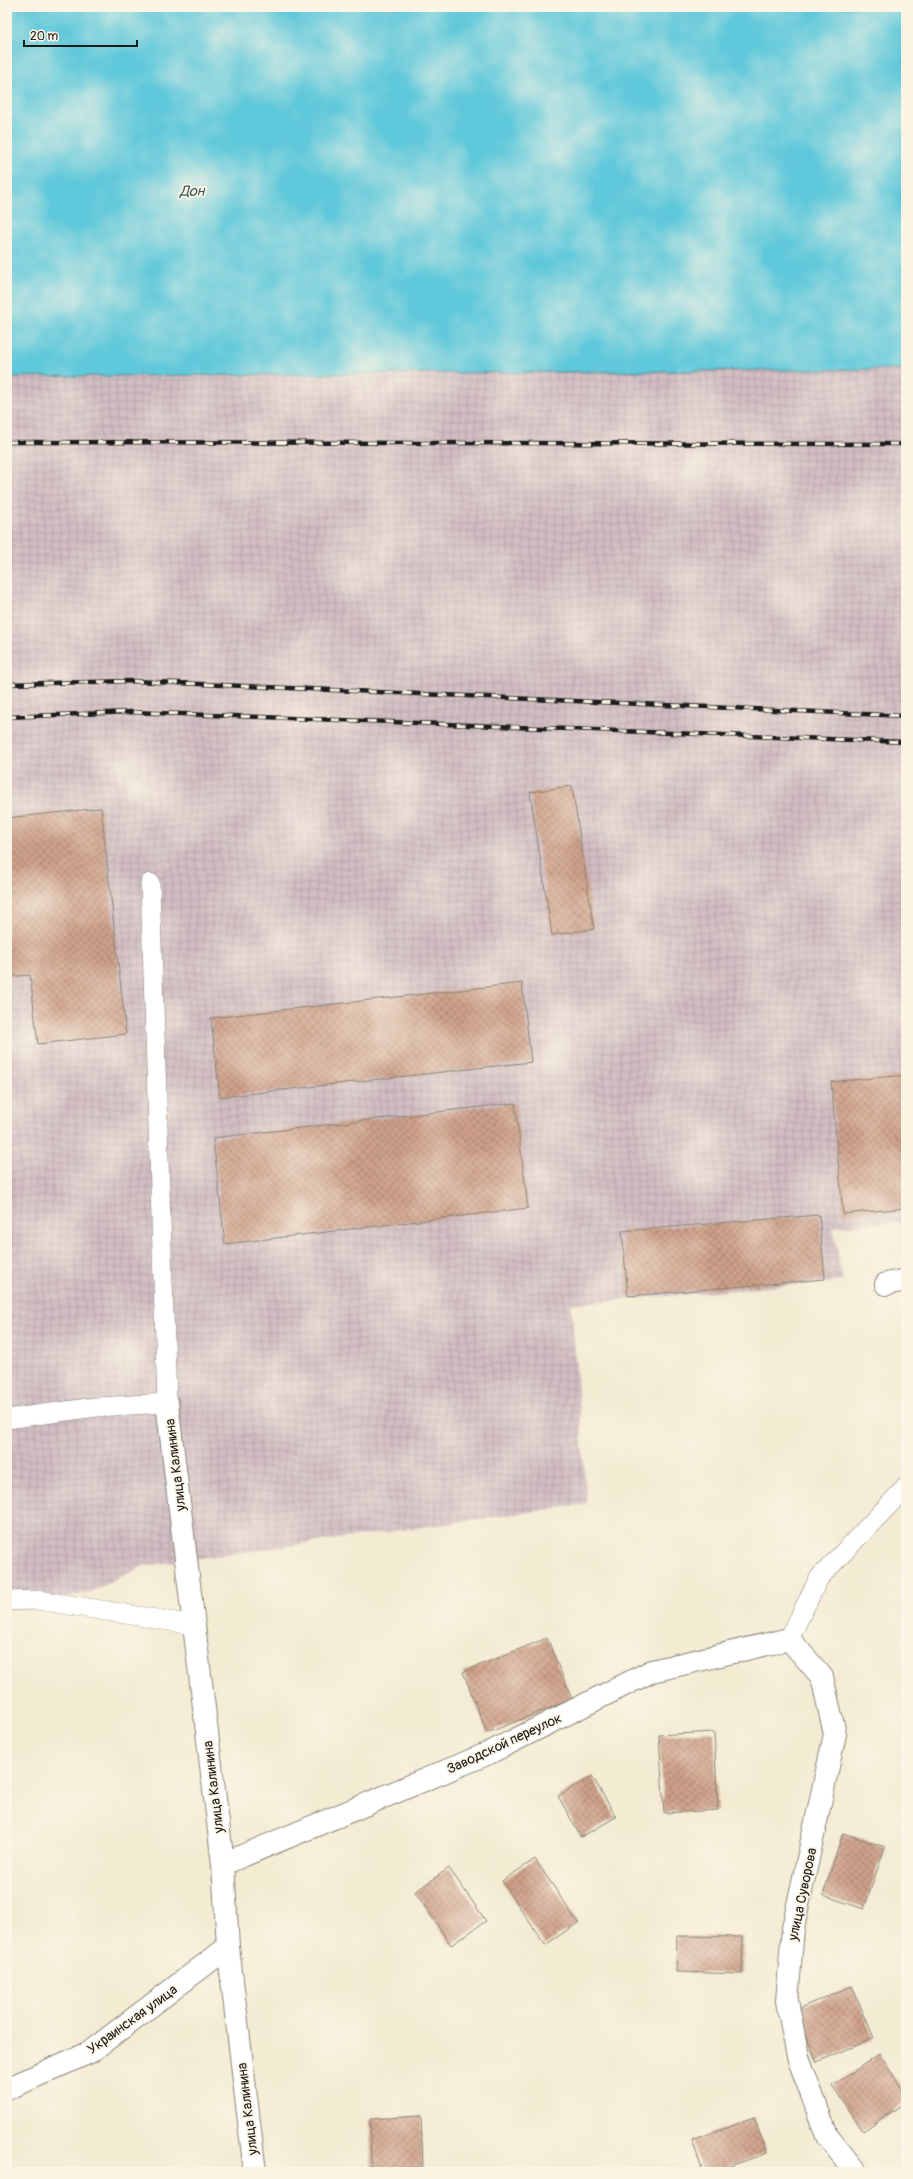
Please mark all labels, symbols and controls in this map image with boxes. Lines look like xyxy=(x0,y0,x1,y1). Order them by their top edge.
scale bar xyxy=(24,22,137,48)
text: 20 m xyxy=(30,29,59,44)
water label: Дон xyxy=(179,182,206,201)
street label: улица Калинина xyxy=(161,1418,190,1513)
street label: Заводской переулок xyxy=(444,1709,564,1778)
street label: улица Калинина xyxy=(199,1740,228,1835)
street label: улица Суворова xyxy=(784,1846,821,1943)
street label: Украинская улица xyxy=(84,1981,181,2058)
street label: улица Калинина xyxy=(233,2062,262,2157)

